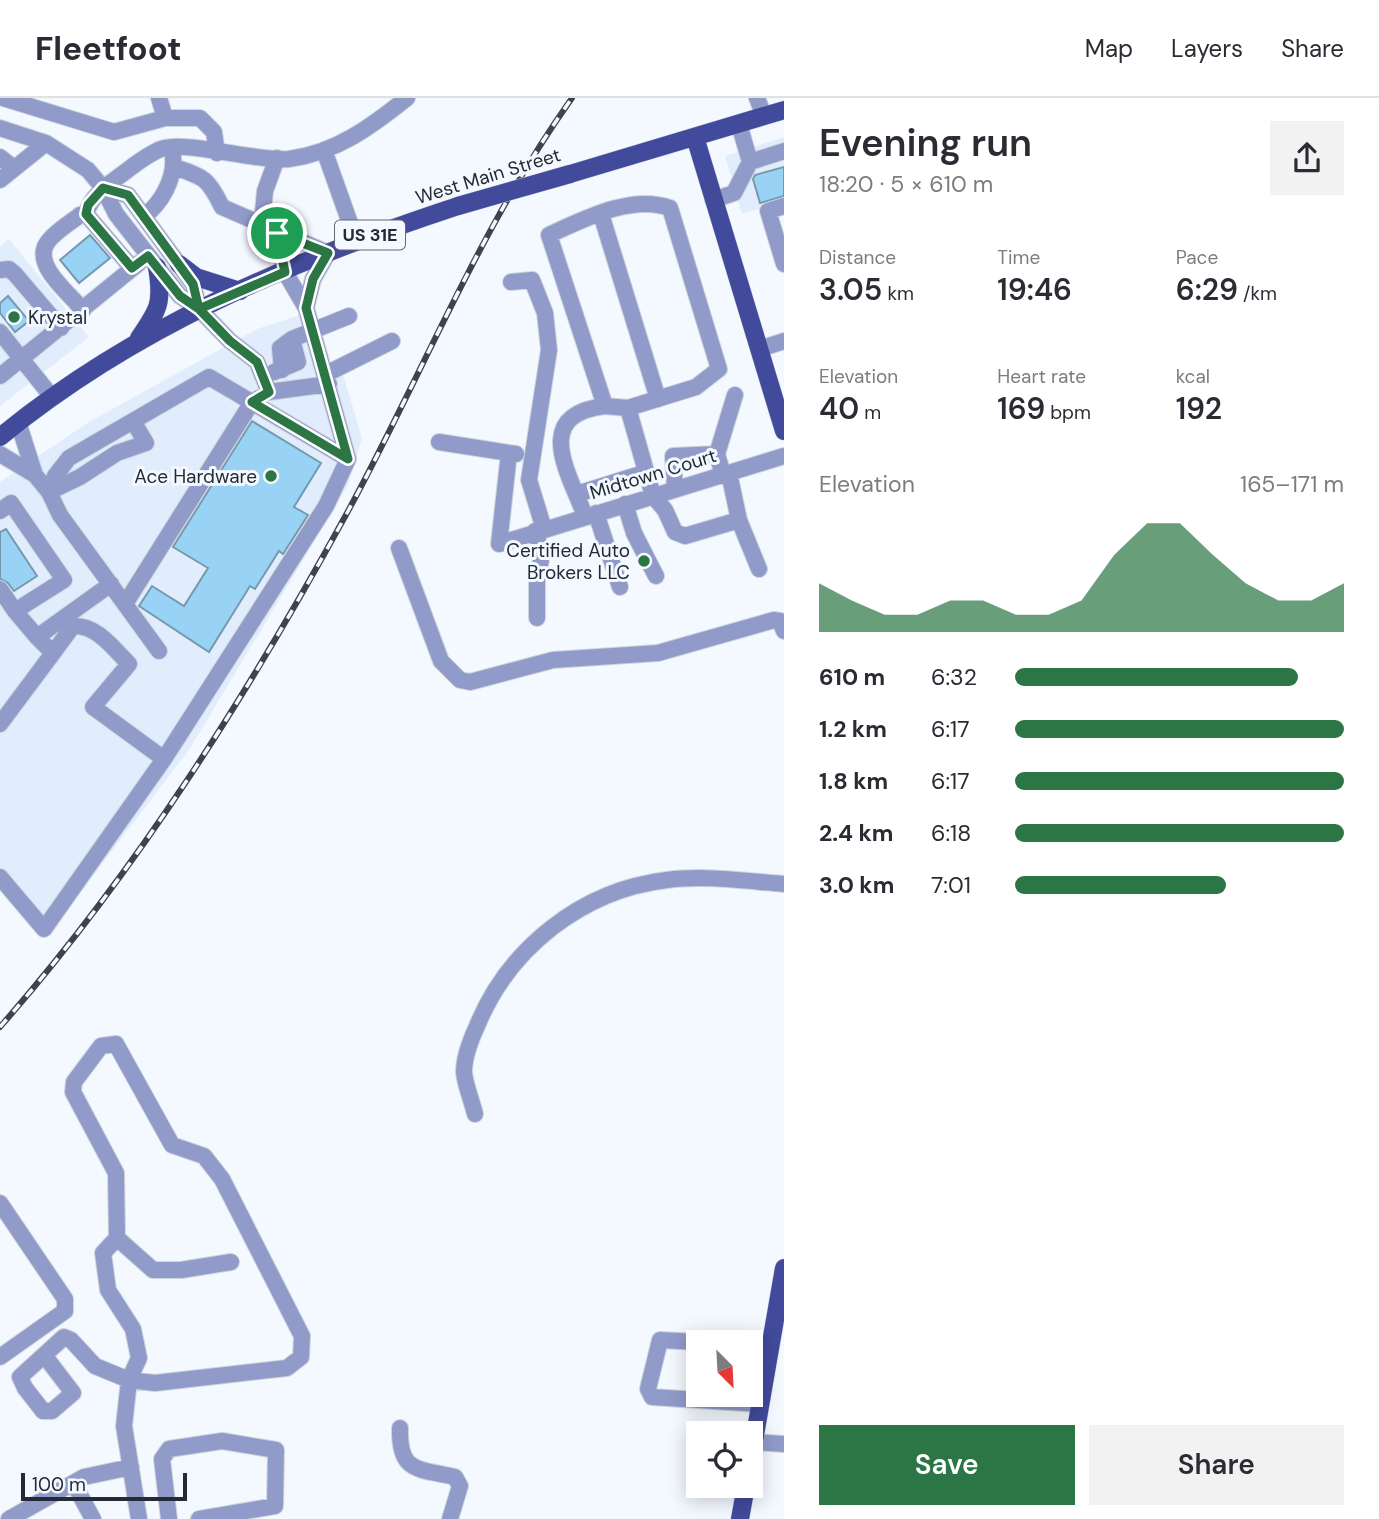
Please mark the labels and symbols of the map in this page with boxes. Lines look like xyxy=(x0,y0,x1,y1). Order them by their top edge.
street label: West Main Street xyxy=(412,142,564,210)
pin xyxy=(247,203,307,263)
road number: US 31E xyxy=(335,220,405,250)
place label: Krystal xyxy=(28,305,87,330)
marker: Krystal xyxy=(6,309,22,325)
street label: Midtown Court xyxy=(587,443,719,505)
place label: Ace Hardware xyxy=(134,464,257,489)
marker: Ace Hardware xyxy=(263,468,279,484)
place label: Certified Auto Brokers LLC xyxy=(506,538,630,585)
marker: Certified Auto Brokers LLC xyxy=(636,553,652,569)
north arrow xyxy=(686,1330,763,1407)
scale bar xyxy=(21,1470,187,1502)

